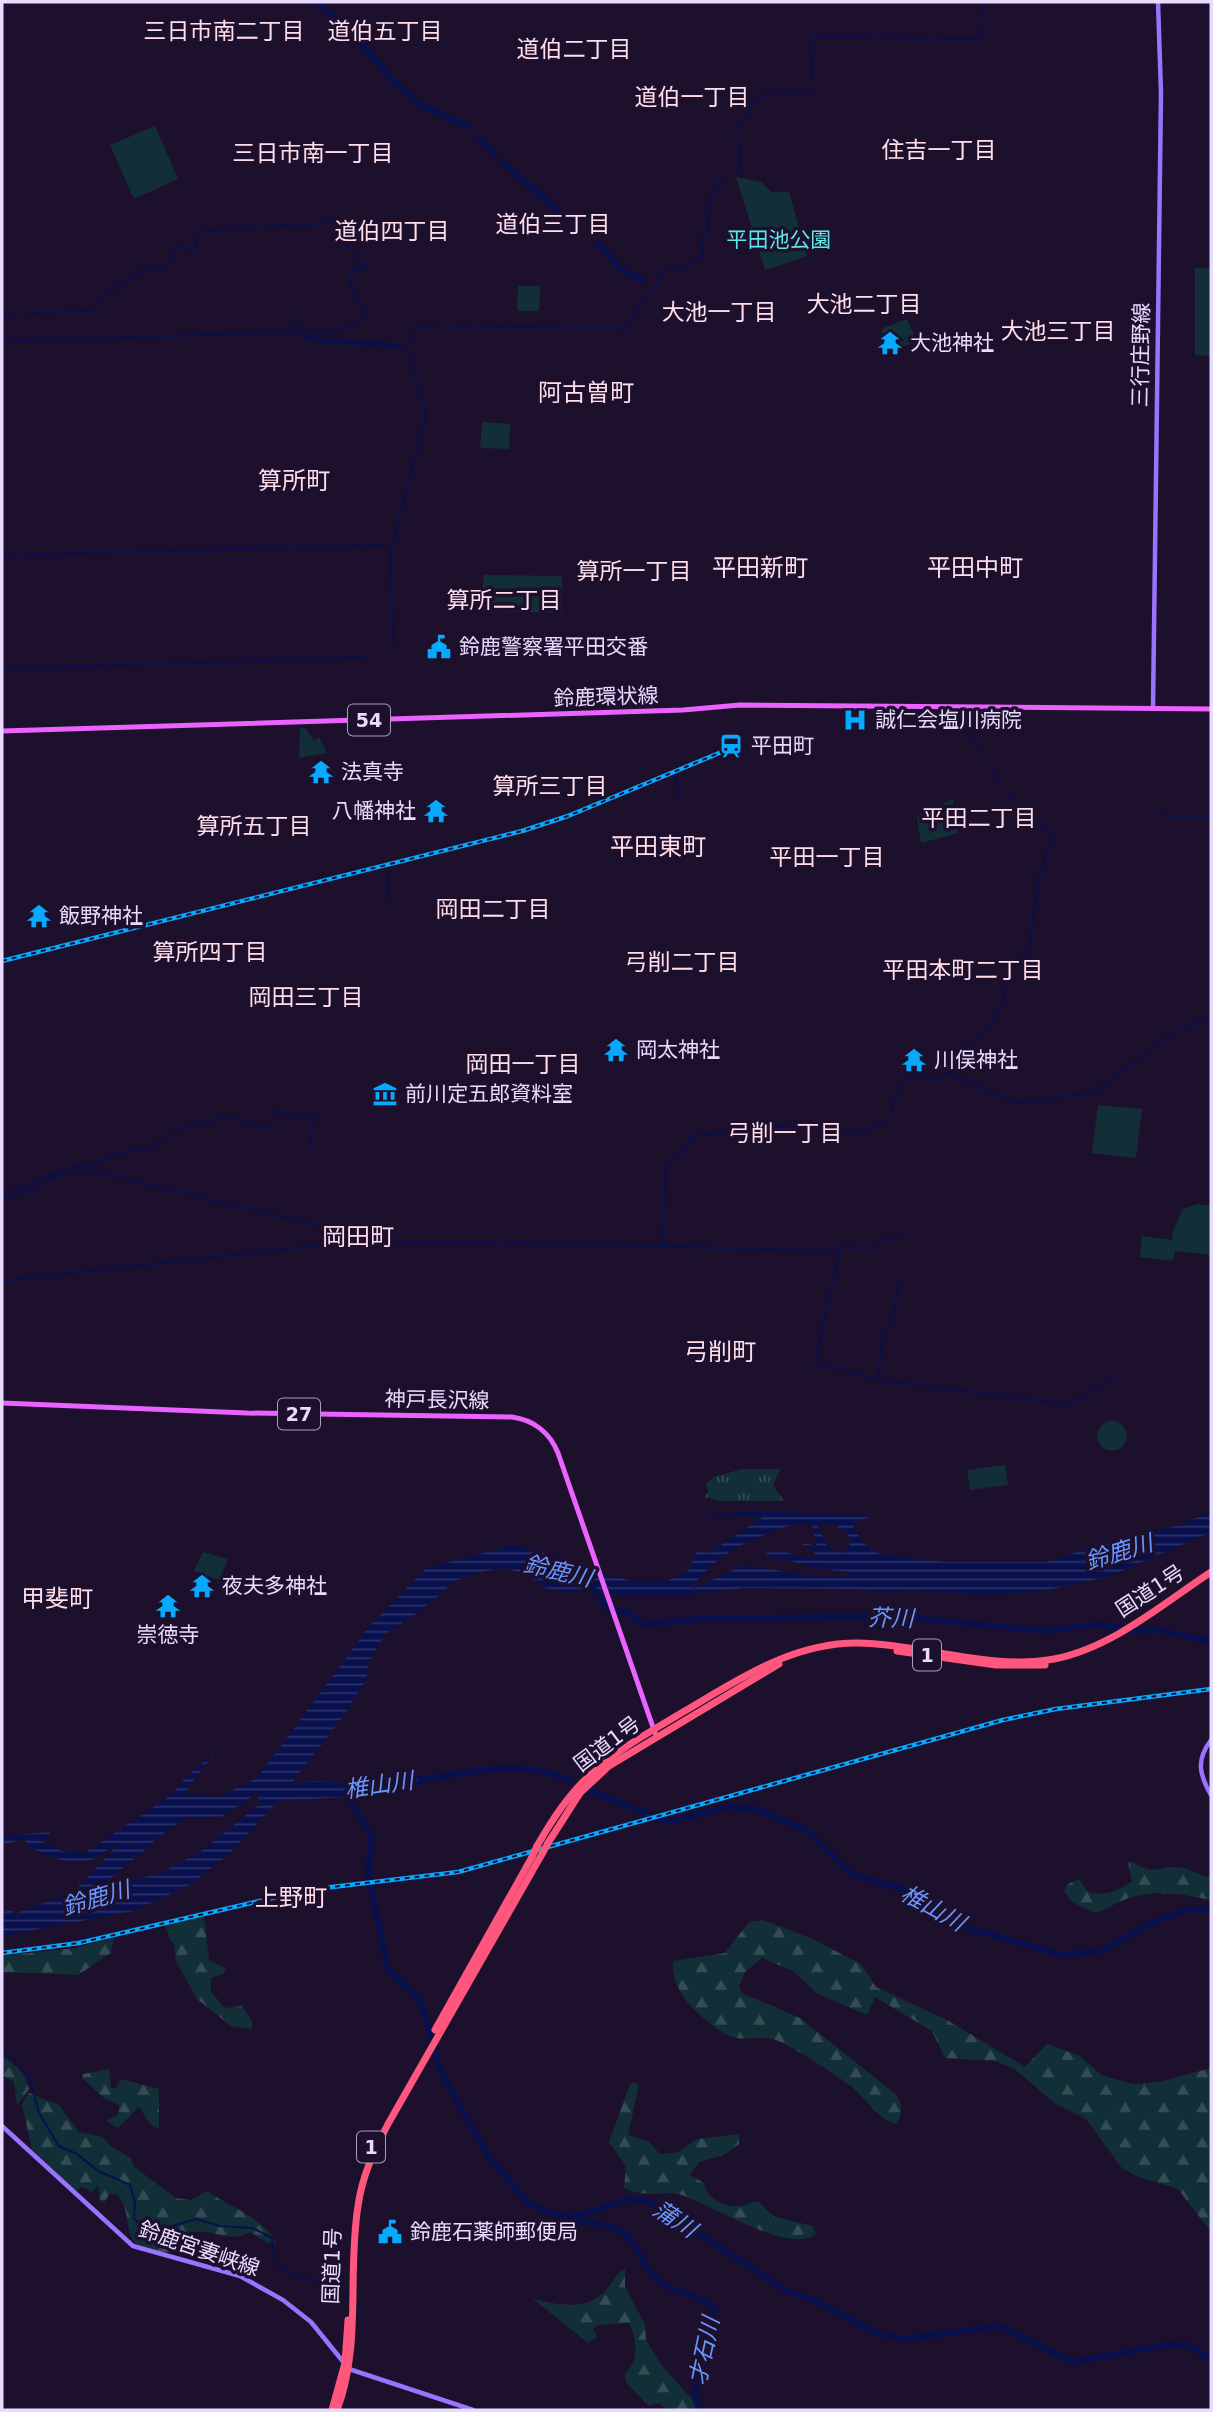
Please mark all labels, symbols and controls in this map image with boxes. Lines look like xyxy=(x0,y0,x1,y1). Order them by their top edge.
district label: 三日市南二丁目 xyxy=(144,18,305,44)
district label: 道伯五丁目 xyxy=(328,18,443,44)
district label: 道伯二丁目 xyxy=(517,36,632,62)
district label: 道伯一丁目 xyxy=(635,84,750,110)
district label: 住吉一丁目 xyxy=(882,137,997,163)
district label: 三日市南一丁目 xyxy=(233,140,394,166)
district label: 道伯三丁目 xyxy=(496,211,611,237)
district label: 道伯四丁目 xyxy=(335,218,450,244)
park label: 平田池公園 xyxy=(727,228,832,252)
district label: 大池二丁目 xyxy=(807,291,922,317)
district label: 大池一丁目 xyxy=(662,299,777,325)
street label: 三行庄野線 xyxy=(1128,302,1154,408)
district label: 大池三丁目 xyxy=(1001,318,1116,344)
temple icon: 大池神社 xyxy=(876,329,904,357)
place label: 大池神社 xyxy=(910,331,994,355)
district label: 阿古曽町 xyxy=(538,379,634,407)
district label: 算所町 xyxy=(258,467,330,495)
district label: 平田新町 xyxy=(712,554,808,582)
district label: 平田中町 xyxy=(927,554,1023,582)
district label: 算所一丁目 xyxy=(577,558,692,584)
district label: 算所二丁目 xyxy=(447,587,562,613)
public building icon: 鈴鹿警察署平田交番 xyxy=(425,633,453,661)
place label: 鈴鹿警察署平田交番 xyxy=(459,635,648,659)
street label: 鈴鹿環状線 xyxy=(553,683,659,711)
road number: 54 xyxy=(348,705,390,736)
hospital icon: 誠仁会塩川病院 xyxy=(841,706,869,734)
place label: 誠仁会塩川病院 xyxy=(875,708,1022,732)
station icon: 平田町 xyxy=(717,732,745,760)
place label: 平田町 xyxy=(751,734,814,758)
temple icon: 法真寺 xyxy=(307,758,335,786)
place label: 法真寺 xyxy=(341,760,404,784)
district label: 算所三丁目 xyxy=(493,773,608,799)
temple icon: 八幡神社 xyxy=(422,797,450,825)
place label: 八幡神社 xyxy=(332,799,416,823)
district label: 平田二丁目 xyxy=(922,805,1037,831)
district label: 算所五丁目 xyxy=(197,813,312,839)
district label: 平田東町 xyxy=(610,833,706,861)
district label: 平田一丁目 xyxy=(770,844,885,870)
district label: 岡田二丁目 xyxy=(436,896,551,922)
temple icon: 飯野神社 xyxy=(25,902,53,930)
place label: 飯野神社 xyxy=(59,904,143,928)
district label: 算所四丁目 xyxy=(153,939,268,965)
district label: 弓削二丁目 xyxy=(625,949,740,975)
district label: 平田本町二丁目 xyxy=(883,957,1044,983)
district label: 岡田三丁目 xyxy=(249,984,364,1010)
temple icon: 岡太神社 xyxy=(602,1036,630,1064)
place label: 岡太神社 xyxy=(636,1038,720,1062)
temple icon: 川俣神社 xyxy=(900,1046,928,1074)
place label: 川俣神社 xyxy=(934,1048,1018,1072)
district label: 岡田一丁目 xyxy=(466,1051,581,1077)
museum icon: 前川定五郎資料室 xyxy=(371,1080,399,1108)
place label: 前川定五郎資料室 xyxy=(405,1082,573,1106)
district label: 弓削一丁目 xyxy=(728,1120,843,1146)
district label: 岡田町 xyxy=(322,1223,394,1251)
district label: 弓削町 xyxy=(684,1338,756,1366)
street label: 神戸長沢線 xyxy=(384,1387,490,1413)
road number: 27 xyxy=(278,1398,320,1430)
water label: 鈴鹿川 xyxy=(1082,1529,1159,1575)
water label: 鈴鹿川 xyxy=(521,1551,597,1592)
street label: 国道1号 xyxy=(1111,1560,1189,1622)
temple icon: 夜夫多神社 xyxy=(188,1572,216,1600)
place label: 夜夫多神社 xyxy=(222,1574,327,1598)
district label: 甲斐町 xyxy=(21,1585,93,1613)
temple icon: 崇徳寺 xyxy=(154,1592,182,1620)
water label: 芥川 xyxy=(868,1605,917,1631)
place label: 崇徳寺 xyxy=(137,1623,200,1647)
road number: 1 xyxy=(913,1639,941,1670)
street label: 国道1号 xyxy=(569,1711,645,1777)
water label: 椎山川 xyxy=(343,1767,418,1803)
water label: 鈴鹿川 xyxy=(59,1875,136,1920)
water label: 椎山川 xyxy=(897,1880,972,1938)
district label: 上野町 xyxy=(255,1884,327,1912)
road number: 1 xyxy=(357,2132,385,2162)
water label: 蒲川 xyxy=(649,2196,704,2244)
street label: 鈴鹿宮妻峡線 xyxy=(136,2217,262,2281)
public building icon: 鈴鹿石薬師郵便局 xyxy=(376,2218,404,2246)
place label: 鈴鹿石薬師郵便局 xyxy=(410,2220,578,2244)
street label: 国道1号 xyxy=(319,2227,345,2305)
water label: 才石川 xyxy=(684,2312,725,2387)

